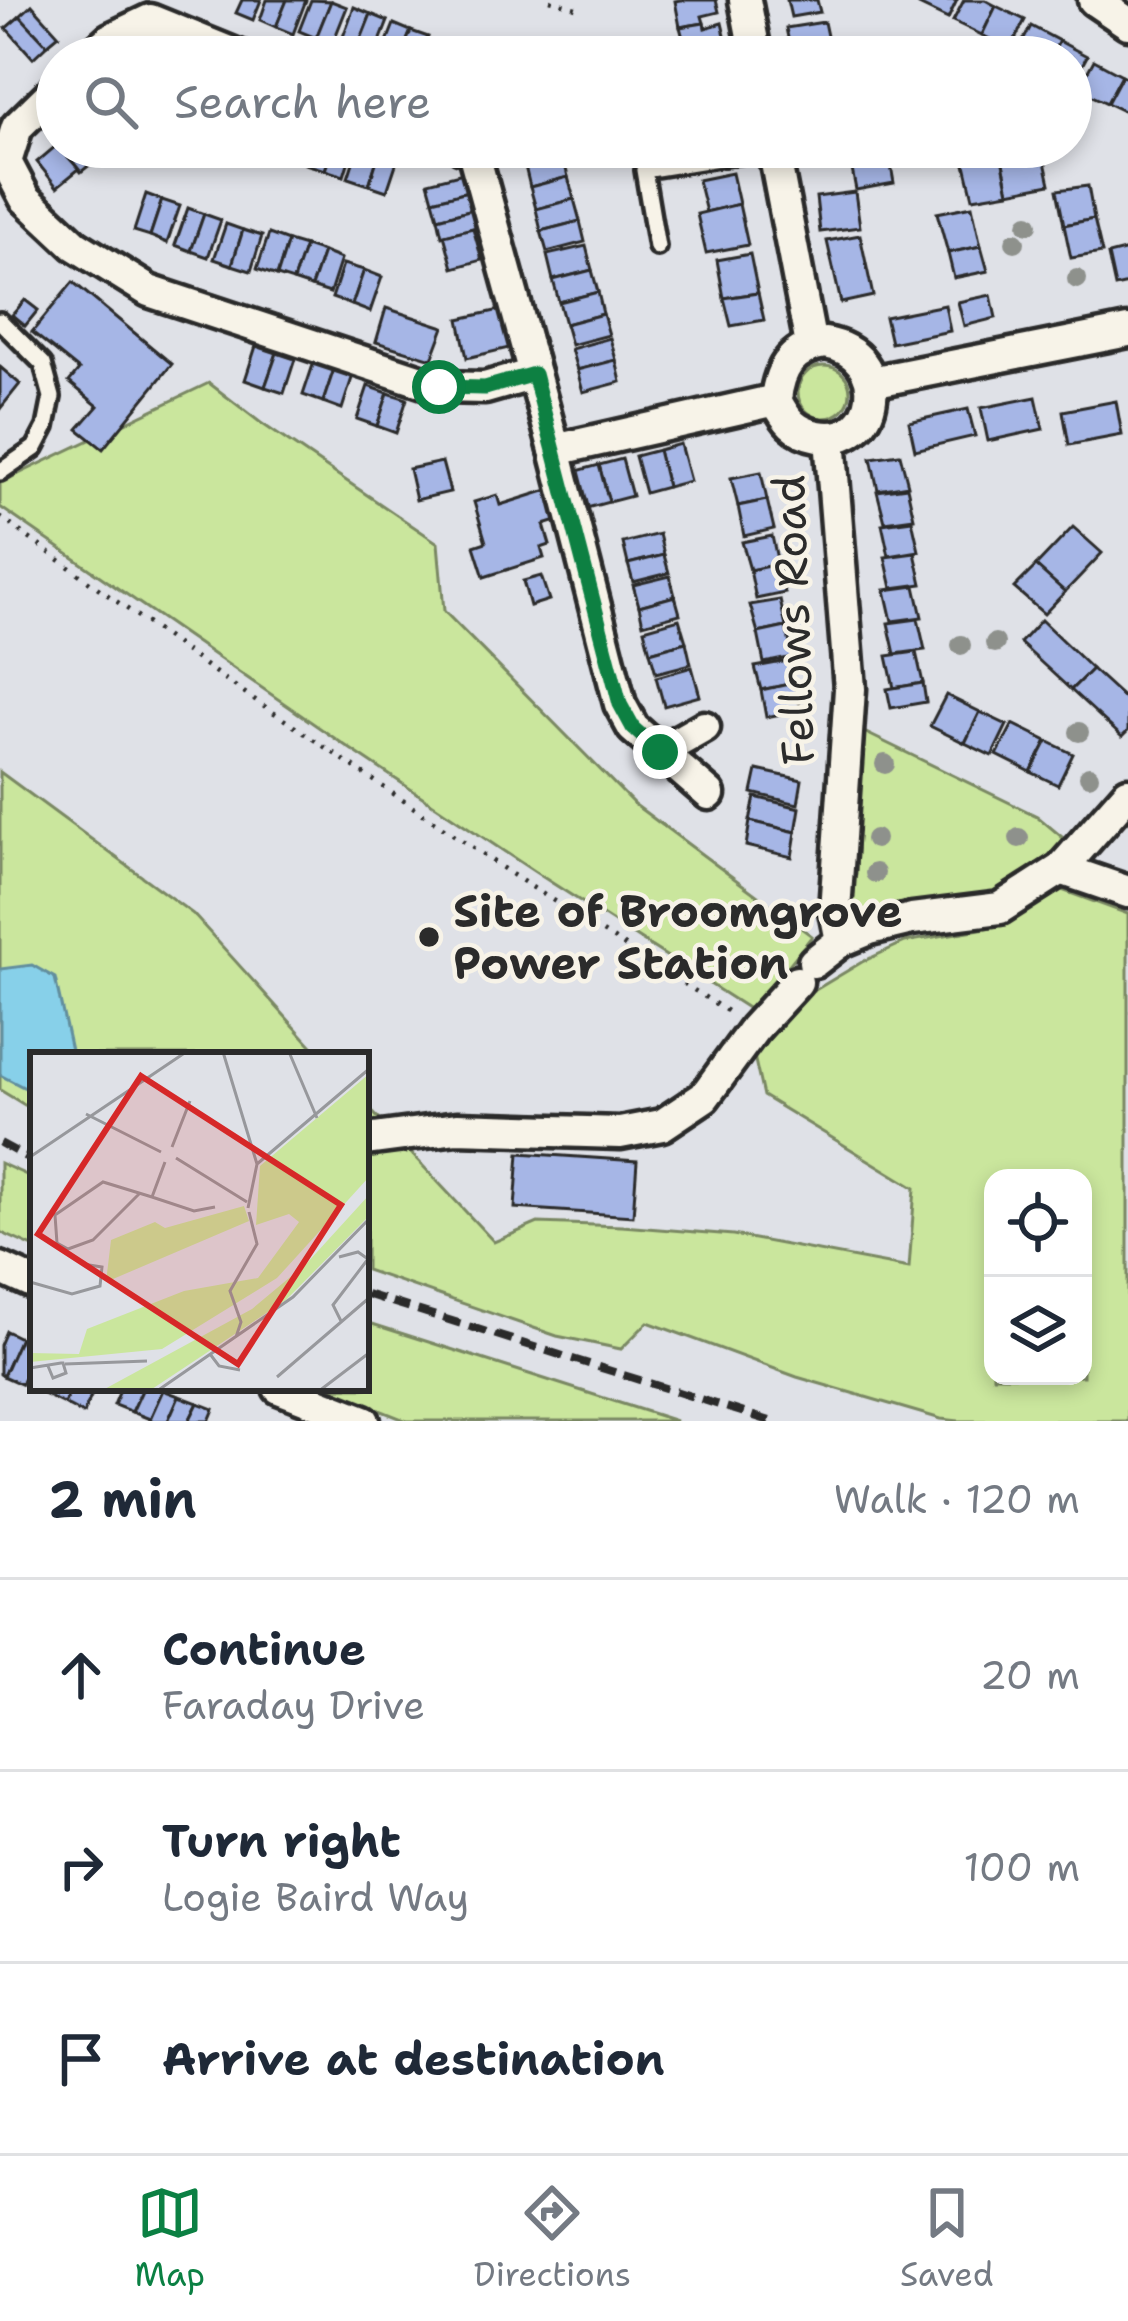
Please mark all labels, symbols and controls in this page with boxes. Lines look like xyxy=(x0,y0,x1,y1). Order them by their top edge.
search box xyxy=(36,36,1092,168)
icon: search xyxy=(78,69,144,135)
text: Search here xyxy=(174,72,431,132)
route start xyxy=(412,360,466,414)
street label: Fellows Road xyxy=(758,474,828,766)
route end xyxy=(633,725,687,779)
place label: Site of Broomgrove Power Station xyxy=(453,881,903,993)
marker: Site of Broomgrove Power Station xyxy=(416,924,442,950)
inset map xyxy=(30,1052,369,1391)
map controls xyxy=(984,1169,1092,1385)
button: locate xyxy=(984,1169,1092,1277)
button: layers xyxy=(984,1277,1092,1385)
text: 2 min xyxy=(48,1465,197,1533)
text: Walk · 120 m xyxy=(834,1473,1080,1525)
text: Continue xyxy=(162,1619,366,1679)
icon: ahead xyxy=(48,1642,114,1708)
text: 20 m xyxy=(980,1649,1080,1701)
text: Faraday Drive xyxy=(162,1679,425,1731)
text: Turn right xyxy=(162,1811,401,1871)
icon: right xyxy=(48,1834,114,1900)
text: 100 m xyxy=(964,1841,1080,1893)
text: Logie Baird Way xyxy=(162,1871,469,1923)
icon: arrive xyxy=(48,2026,114,2092)
text: Arrive at destination xyxy=(162,2029,665,2089)
tab: Map xyxy=(134,2180,205,2297)
tab: Directions xyxy=(474,2180,631,2297)
tab: Saved xyxy=(900,2180,994,2297)

